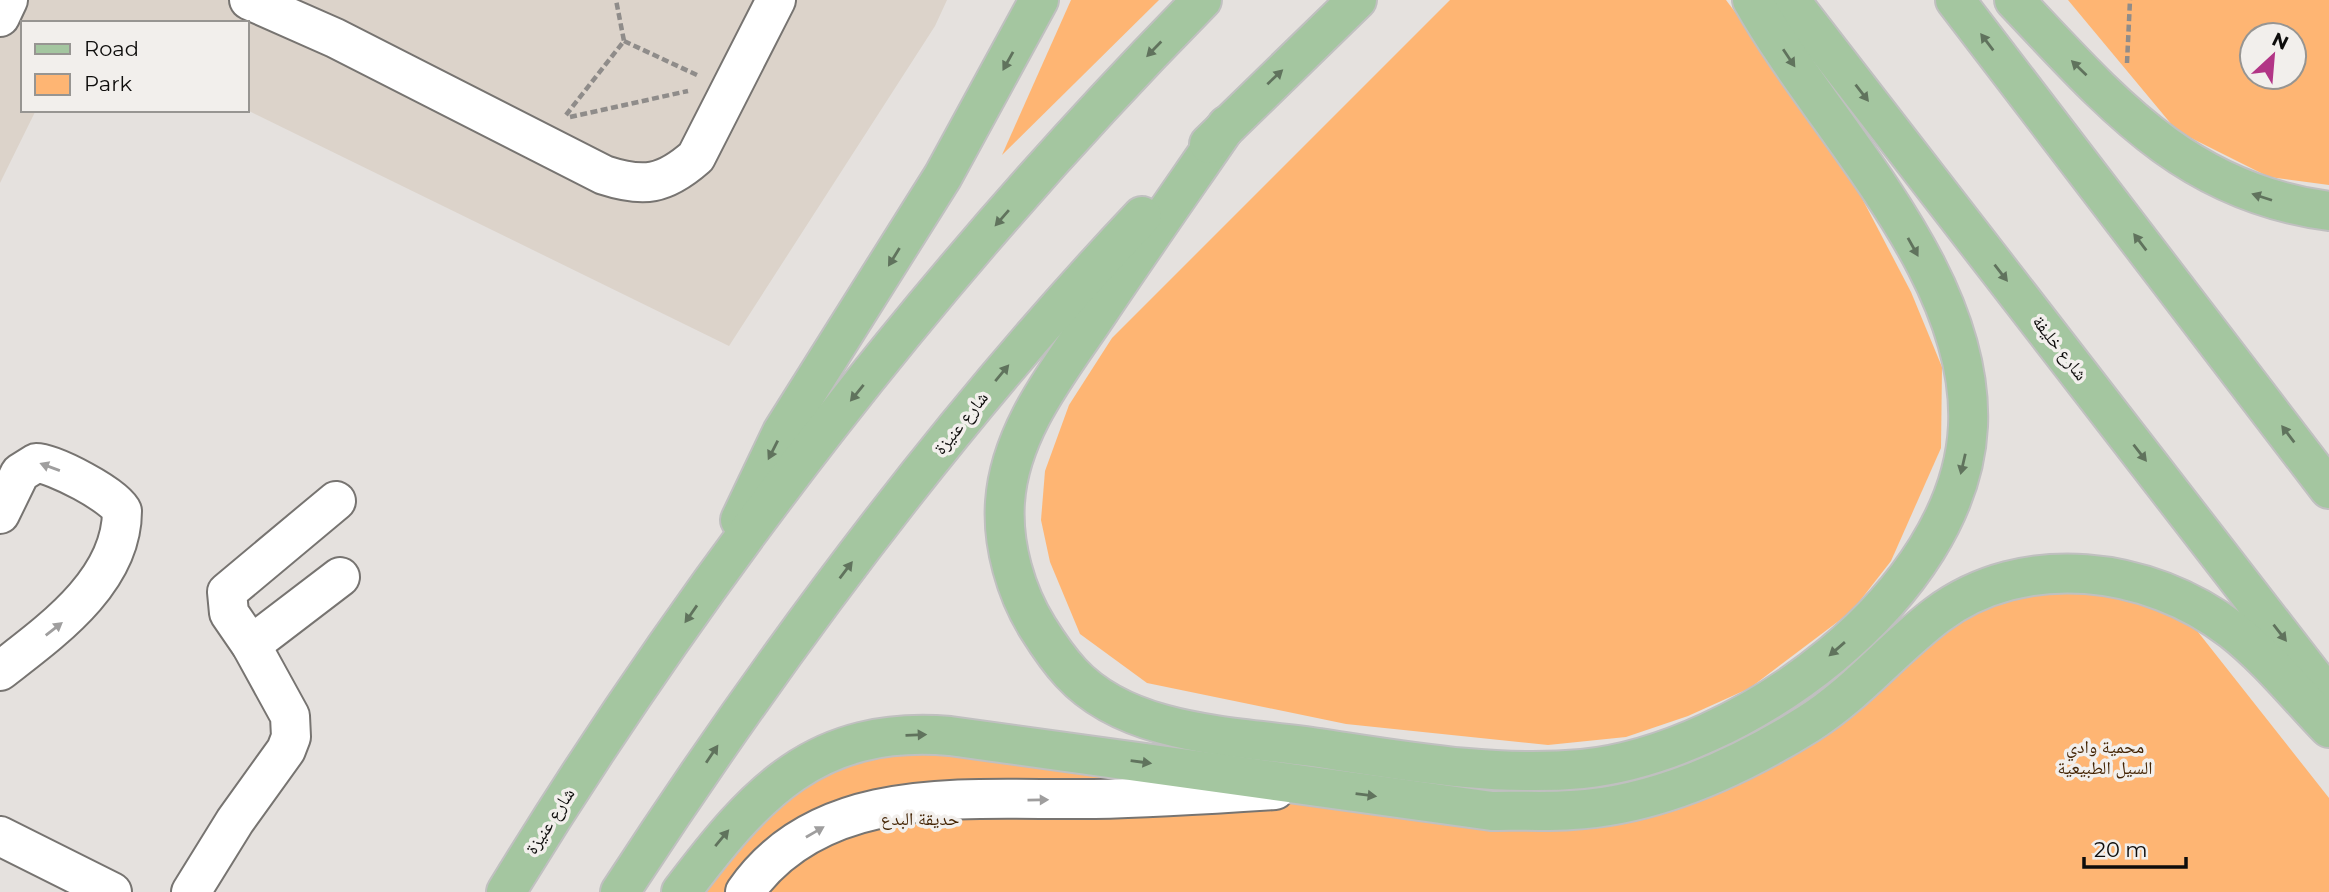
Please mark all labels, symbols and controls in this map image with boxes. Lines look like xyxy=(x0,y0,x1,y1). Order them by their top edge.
legend xyxy=(21,21,248,112)
north arrow xyxy=(2238,21,2308,91)
text: N xyxy=(2268,27,2292,55)
one-way arrow xyxy=(1979,33,1994,51)
text: Road xyxy=(84,36,139,61)
one-way arrow xyxy=(1146,40,1163,57)
one-way arrow xyxy=(1782,48,1795,67)
one-way arrow xyxy=(1002,51,1014,70)
one-way arrow xyxy=(2070,59,2087,76)
one-way arrow xyxy=(1266,69,1284,85)
text: Park xyxy=(84,71,132,96)
one-way arrow xyxy=(1855,83,1870,101)
one-way arrow xyxy=(2252,192,2273,202)
one-way arrow xyxy=(995,209,1010,226)
one-way arrow xyxy=(2132,233,2147,251)
one-way arrow xyxy=(1907,238,1919,257)
one-way arrow xyxy=(887,248,900,267)
one-way arrow xyxy=(1994,263,2009,281)
street label: شارع خليفة xyxy=(2028,311,2092,385)
one-way arrow xyxy=(995,364,1010,382)
one-way arrow xyxy=(850,385,865,402)
street label: شارع عنيزة xyxy=(929,387,993,459)
one-way arrow xyxy=(2280,426,2295,444)
one-way arrow xyxy=(768,440,779,460)
one-way arrow xyxy=(2133,443,2148,461)
one-way arrow xyxy=(1957,453,1968,475)
one-way arrow xyxy=(39,461,60,472)
one-way arrow xyxy=(838,561,853,579)
one-way arrow xyxy=(684,605,698,623)
one-way arrow xyxy=(45,622,63,636)
one-way arrow xyxy=(2272,623,2287,641)
one-way arrow xyxy=(1828,641,1846,657)
one-way arrow xyxy=(905,729,927,740)
park label: محمية وادي السيل الطبيعية xyxy=(2057,736,2153,779)
one-way arrow xyxy=(705,745,719,763)
one-way arrow xyxy=(1130,757,1152,768)
street label: شارع عنيزة xyxy=(521,784,579,858)
one-way arrow xyxy=(1356,789,1378,800)
one-way arrow xyxy=(1027,794,1049,806)
park label: حديقة البدع xyxy=(881,808,959,830)
one-way arrow xyxy=(806,826,825,838)
scale bar xyxy=(2084,826,2186,870)
one-way arrow xyxy=(714,829,730,847)
text: 20 m xyxy=(2094,837,2148,862)

